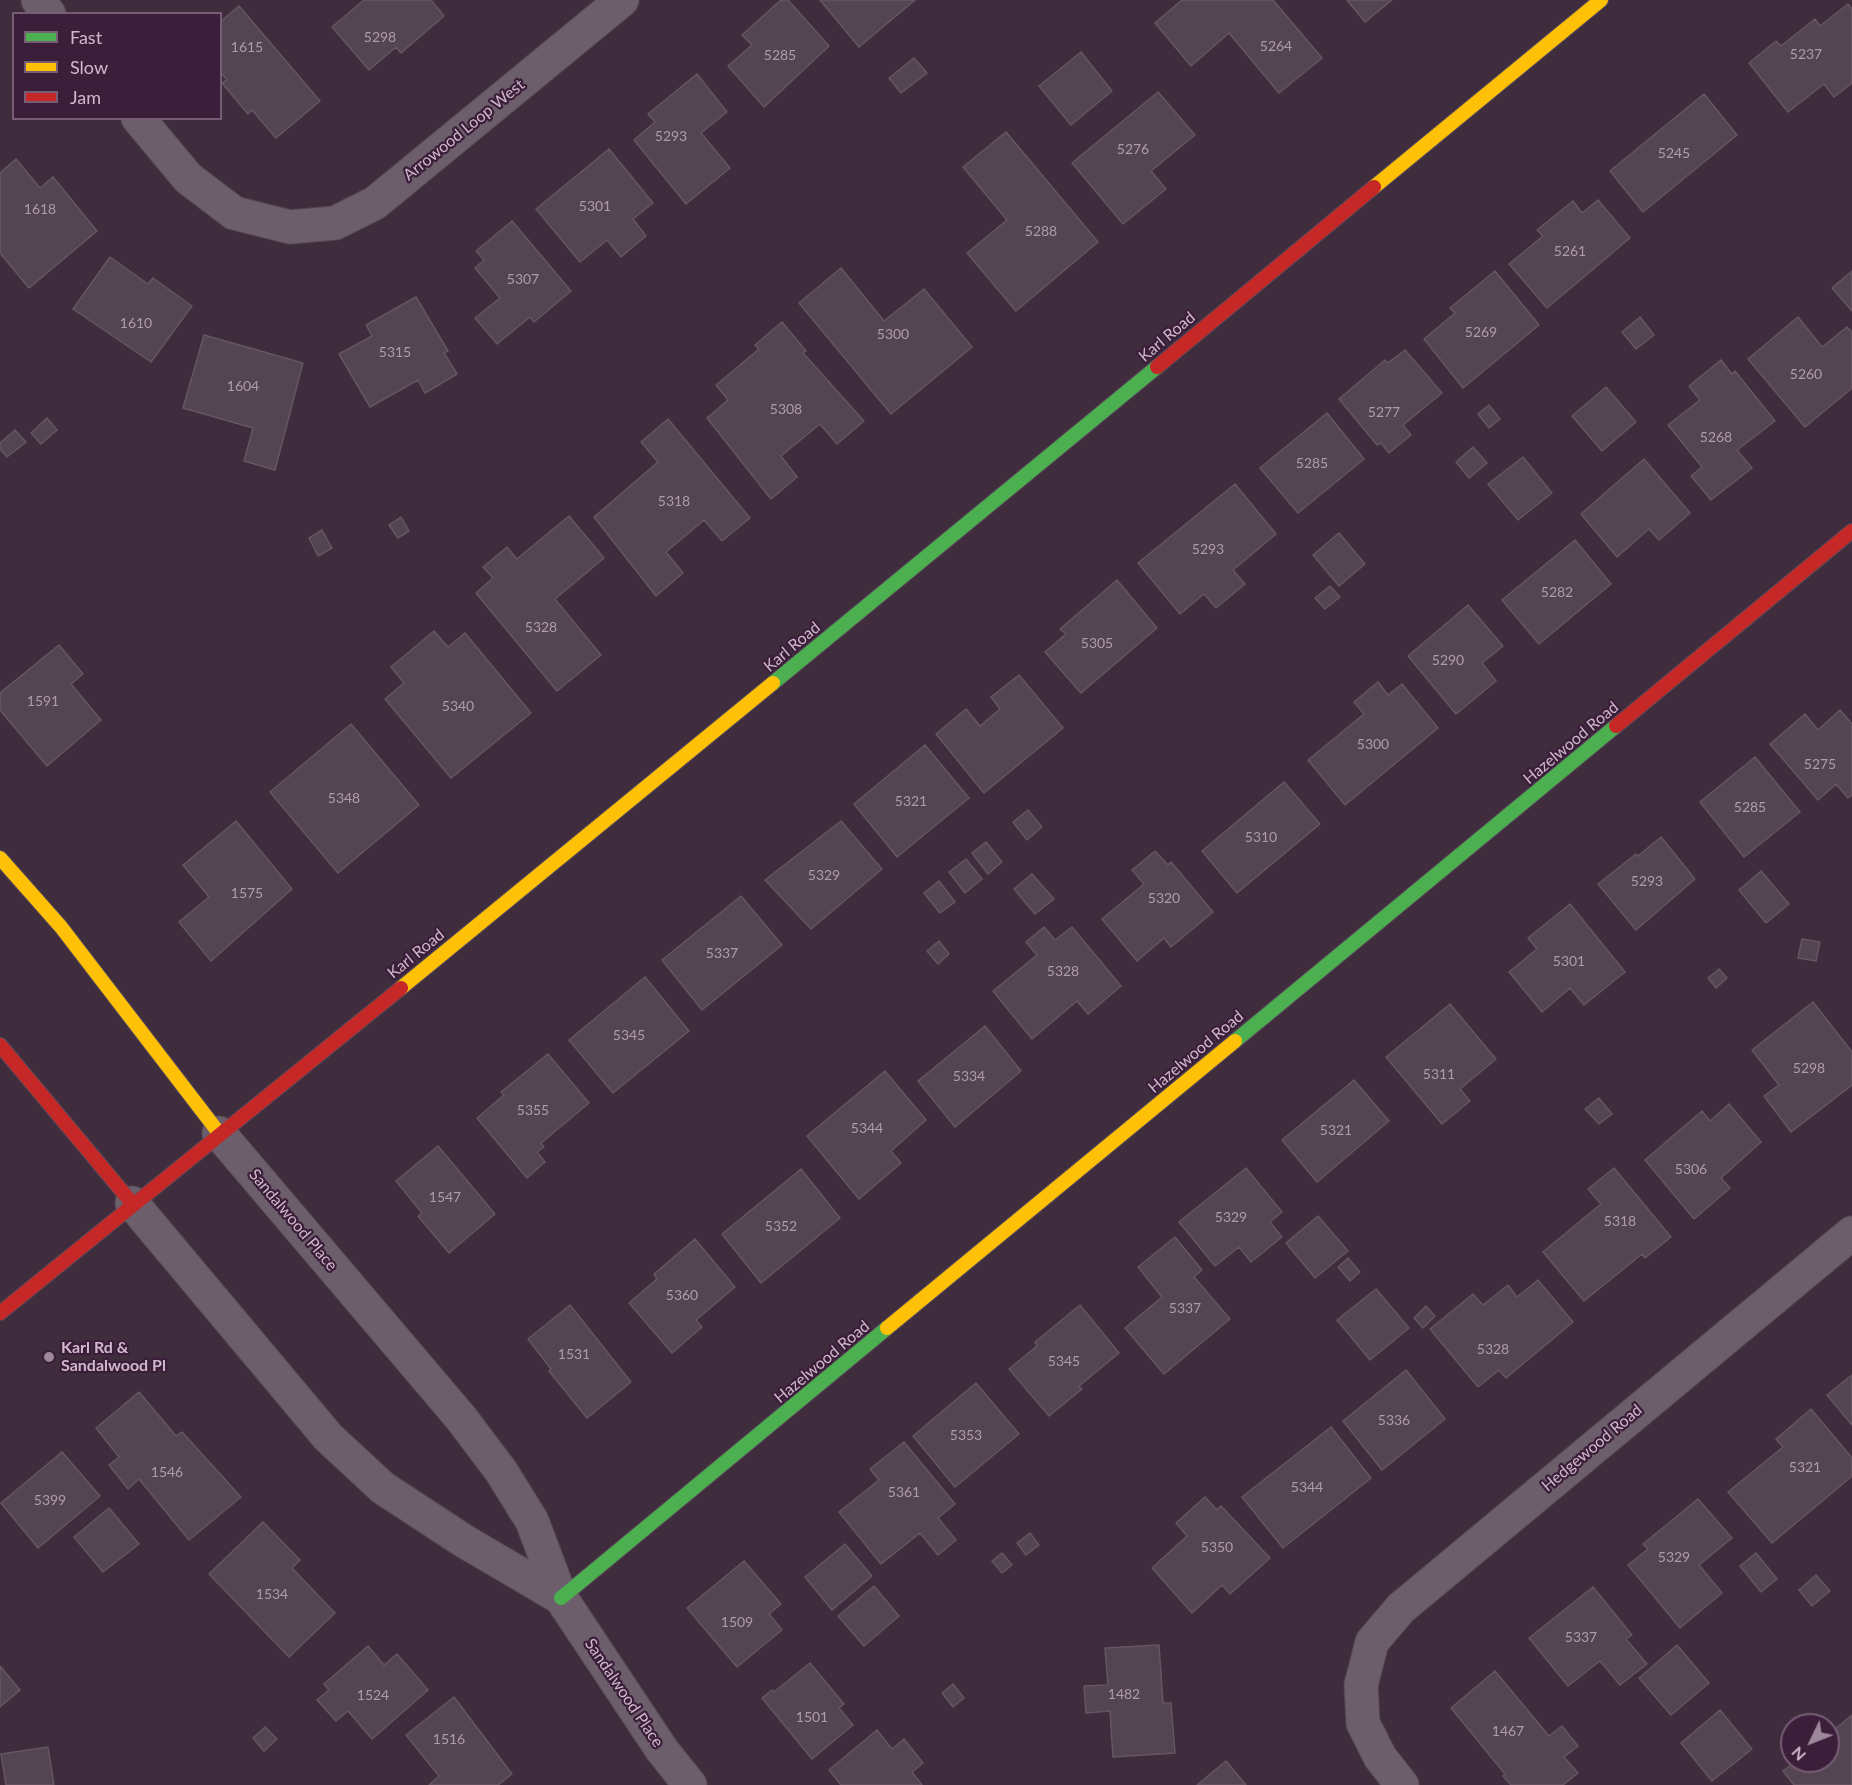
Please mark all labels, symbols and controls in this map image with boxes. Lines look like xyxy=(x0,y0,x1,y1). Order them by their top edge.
legend xyxy=(12,12,222,120)
text: Fast xyxy=(70,26,102,48)
house number: 5298 xyxy=(364,29,396,45)
house number: 5264 xyxy=(1260,38,1292,54)
house number: 1615 xyxy=(231,39,263,55)
house number: 5237 xyxy=(1790,46,1822,62)
house number: 5285 xyxy=(764,47,796,63)
text: Slow xyxy=(70,56,108,78)
street label: Arrowood Loop West xyxy=(400,75,528,185)
text: Jam xyxy=(70,86,101,108)
house number: 5293 xyxy=(655,128,687,144)
house number: 5276 xyxy=(1117,141,1149,157)
house number: 5245 xyxy=(1658,145,1690,161)
house number: 5301 xyxy=(579,198,611,214)
house number: 1618 xyxy=(24,201,56,217)
house number: 5288 xyxy=(1025,223,1057,239)
house number: 5261 xyxy=(1554,243,1586,259)
house number: 5307 xyxy=(507,271,539,287)
street label: Karl Road xyxy=(1135,308,1199,366)
house number: 1610 xyxy=(120,315,152,331)
house number: 5269 xyxy=(1465,324,1497,340)
house number: 5300 xyxy=(877,326,909,342)
house number: 5315 xyxy=(379,344,411,360)
house number: 5260 xyxy=(1790,366,1822,382)
house number: 1604 xyxy=(227,378,259,394)
house number: 5308 xyxy=(770,401,802,417)
house number: 5277 xyxy=(1368,404,1400,420)
house number: 5268 xyxy=(1700,429,1732,445)
house number: 5285 xyxy=(1296,455,1328,471)
house number: 5318 xyxy=(658,493,690,509)
house number: 5293 xyxy=(1192,541,1224,557)
house number: 5282 xyxy=(1541,584,1573,600)
street label: Karl Road xyxy=(760,618,824,676)
house number: 5328 xyxy=(525,619,557,635)
house number: 5305 xyxy=(1081,635,1113,651)
house number: 5290 xyxy=(1432,652,1464,668)
house number: 1591 xyxy=(27,693,59,709)
house number: 5340 xyxy=(442,698,474,714)
street label: Hazelwood Road xyxy=(1519,698,1623,788)
house number: 5300 xyxy=(1357,736,1389,752)
house number: 5275 xyxy=(1804,756,1836,772)
house number: 5348 xyxy=(328,790,360,806)
house number: 5321 xyxy=(895,793,927,809)
house number: 5285 xyxy=(1734,799,1766,815)
house number: 5310 xyxy=(1245,829,1277,845)
house number: 5329 xyxy=(808,867,840,883)
house number: 5293 xyxy=(1631,873,1663,889)
house number: 1575 xyxy=(231,885,263,901)
house number: 5320 xyxy=(1148,890,1180,906)
street label: Karl Road xyxy=(384,925,448,983)
house number: 5337 xyxy=(706,945,738,961)
house number: 5301 xyxy=(1553,953,1585,969)
house number: 5328 xyxy=(1047,963,1079,979)
street label: Hazelwood Road xyxy=(1144,1007,1248,1097)
house number: 5345 xyxy=(613,1027,645,1043)
house number: 5298 xyxy=(1793,1060,1825,1076)
house number: 5311 xyxy=(1423,1066,1455,1082)
house number: 5334 xyxy=(953,1068,985,1084)
house number: 5355 xyxy=(517,1102,549,1118)
house number: 5344 xyxy=(851,1120,883,1136)
house number: 5321 xyxy=(1320,1122,1352,1138)
house number: 5306 xyxy=(1675,1161,1707,1177)
street label: Sandalwood Place xyxy=(245,1165,341,1275)
house number: 1547 xyxy=(429,1189,461,1205)
house number: 5329 xyxy=(1215,1209,1247,1225)
house number: 5318 xyxy=(1604,1213,1636,1229)
house number: 5352 xyxy=(765,1218,797,1234)
house number: 5360 xyxy=(666,1287,698,1303)
house number: 5337 xyxy=(1169,1300,1201,1316)
street label: Hazelwood Road xyxy=(770,1317,874,1407)
place label: Karl Rd & Sandalwood Pl xyxy=(61,1338,166,1376)
house number: 5328 xyxy=(1477,1341,1509,1357)
house number: 1531 xyxy=(558,1346,590,1362)
marker: Karl Rd & Sandalwood Pl xyxy=(42,1350,56,1364)
house number: 5345 xyxy=(1048,1353,1080,1369)
street label: Hedgewood Road xyxy=(1538,1400,1646,1496)
house number: 5336 xyxy=(1378,1412,1410,1428)
house number: 5353 xyxy=(950,1427,982,1443)
house number: 5321 xyxy=(1789,1459,1821,1475)
house number: 1546 xyxy=(151,1464,183,1480)
house number: 5344 xyxy=(1291,1479,1323,1495)
house number: 5361 xyxy=(888,1484,920,1500)
house number: 5399 xyxy=(34,1492,66,1508)
house number: 5350 xyxy=(1201,1539,1233,1555)
house number: 5329 xyxy=(1658,1549,1690,1565)
house number: 1534 xyxy=(256,1586,288,1602)
house number: 1509 xyxy=(721,1614,753,1630)
house number: 5337 xyxy=(1565,1629,1597,1645)
street label: Sandalwood Place xyxy=(581,1635,667,1751)
house number: 1482 xyxy=(1108,1686,1140,1702)
house number: 1524 xyxy=(357,1687,389,1703)
house number: 1501 xyxy=(796,1709,828,1725)
north arrow xyxy=(1780,1713,1840,1773)
house number: 1467 xyxy=(1492,1723,1524,1739)
house number: 1516 xyxy=(433,1731,465,1747)
text: N xyxy=(1787,1743,1809,1765)

